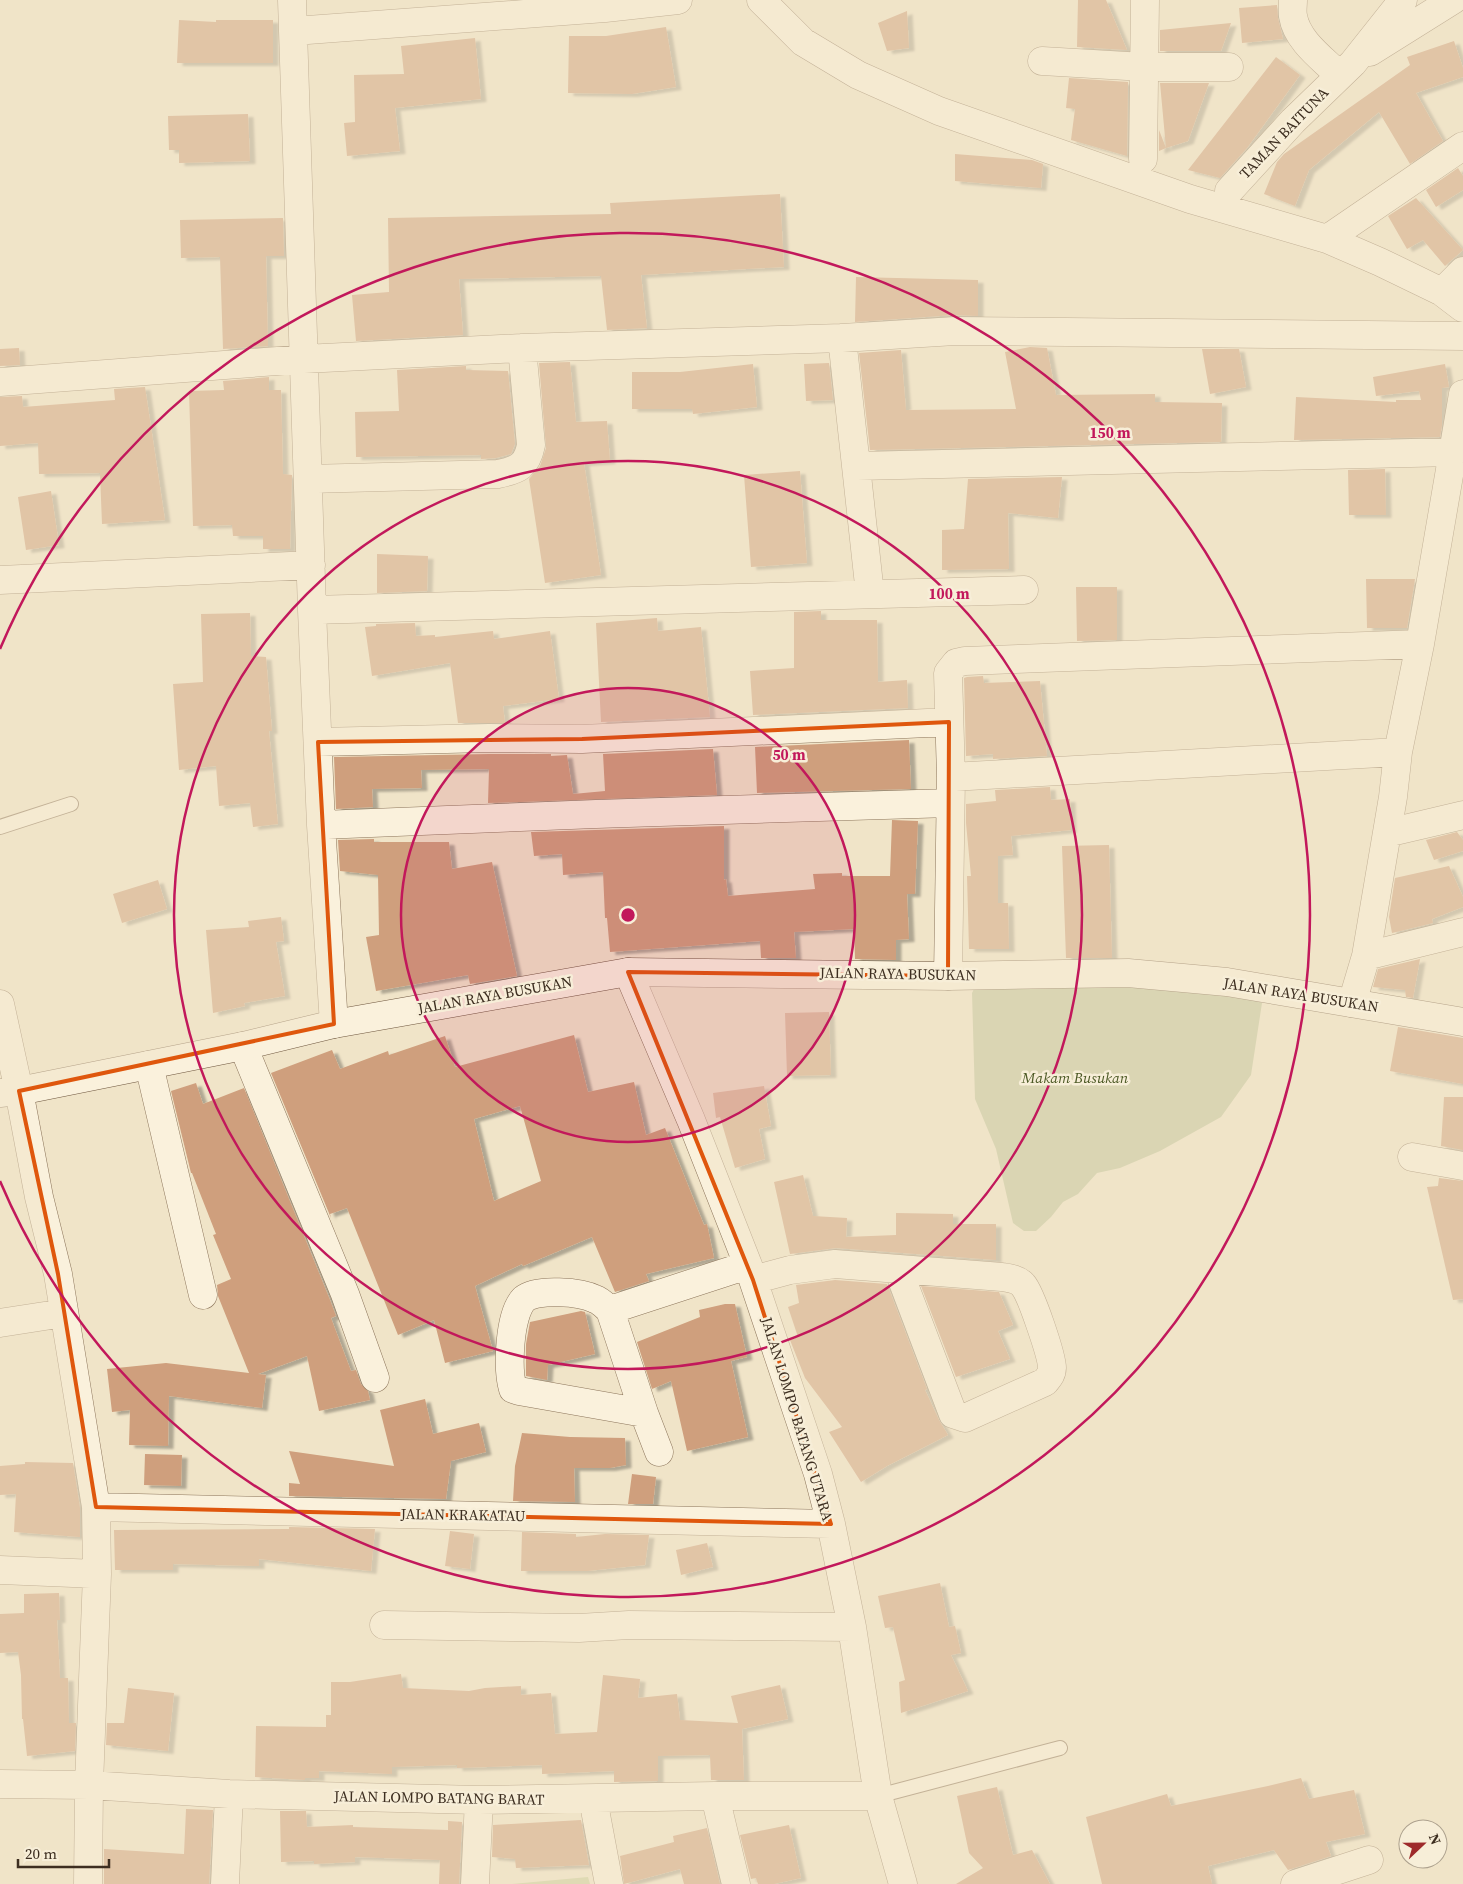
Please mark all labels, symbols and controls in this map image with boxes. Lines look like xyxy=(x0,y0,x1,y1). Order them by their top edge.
street label: TAMAN BAITUNA xyxy=(1234,82,1333,183)
text: 150 m xyxy=(1089,422,1131,443)
text: 100 m xyxy=(928,583,970,604)
text: 50 m xyxy=(772,744,806,765)
centre of rings xyxy=(619,906,637,924)
street label: JALAN RAYA BUSUKAN xyxy=(819,962,976,985)
street label: JALAN RAYA BUSUKAN xyxy=(415,971,574,1019)
street label: JALAN RAYA BUSUKAN xyxy=(1221,972,1380,1017)
park label: Makam Busukan xyxy=(1021,1067,1129,1088)
street label: JALAN LOMPO BATANG UTARA xyxy=(756,1313,839,1523)
street label: JALAN KRAKATAU xyxy=(399,1503,526,1526)
street label: JALAN LOMPO BATANG BARAT xyxy=(333,1785,544,1810)
north arrow xyxy=(1398,1819,1448,1869)
text: N xyxy=(1424,1831,1446,1848)
scale bar xyxy=(18,1836,109,1868)
text: 20 m xyxy=(25,1843,57,1864)

